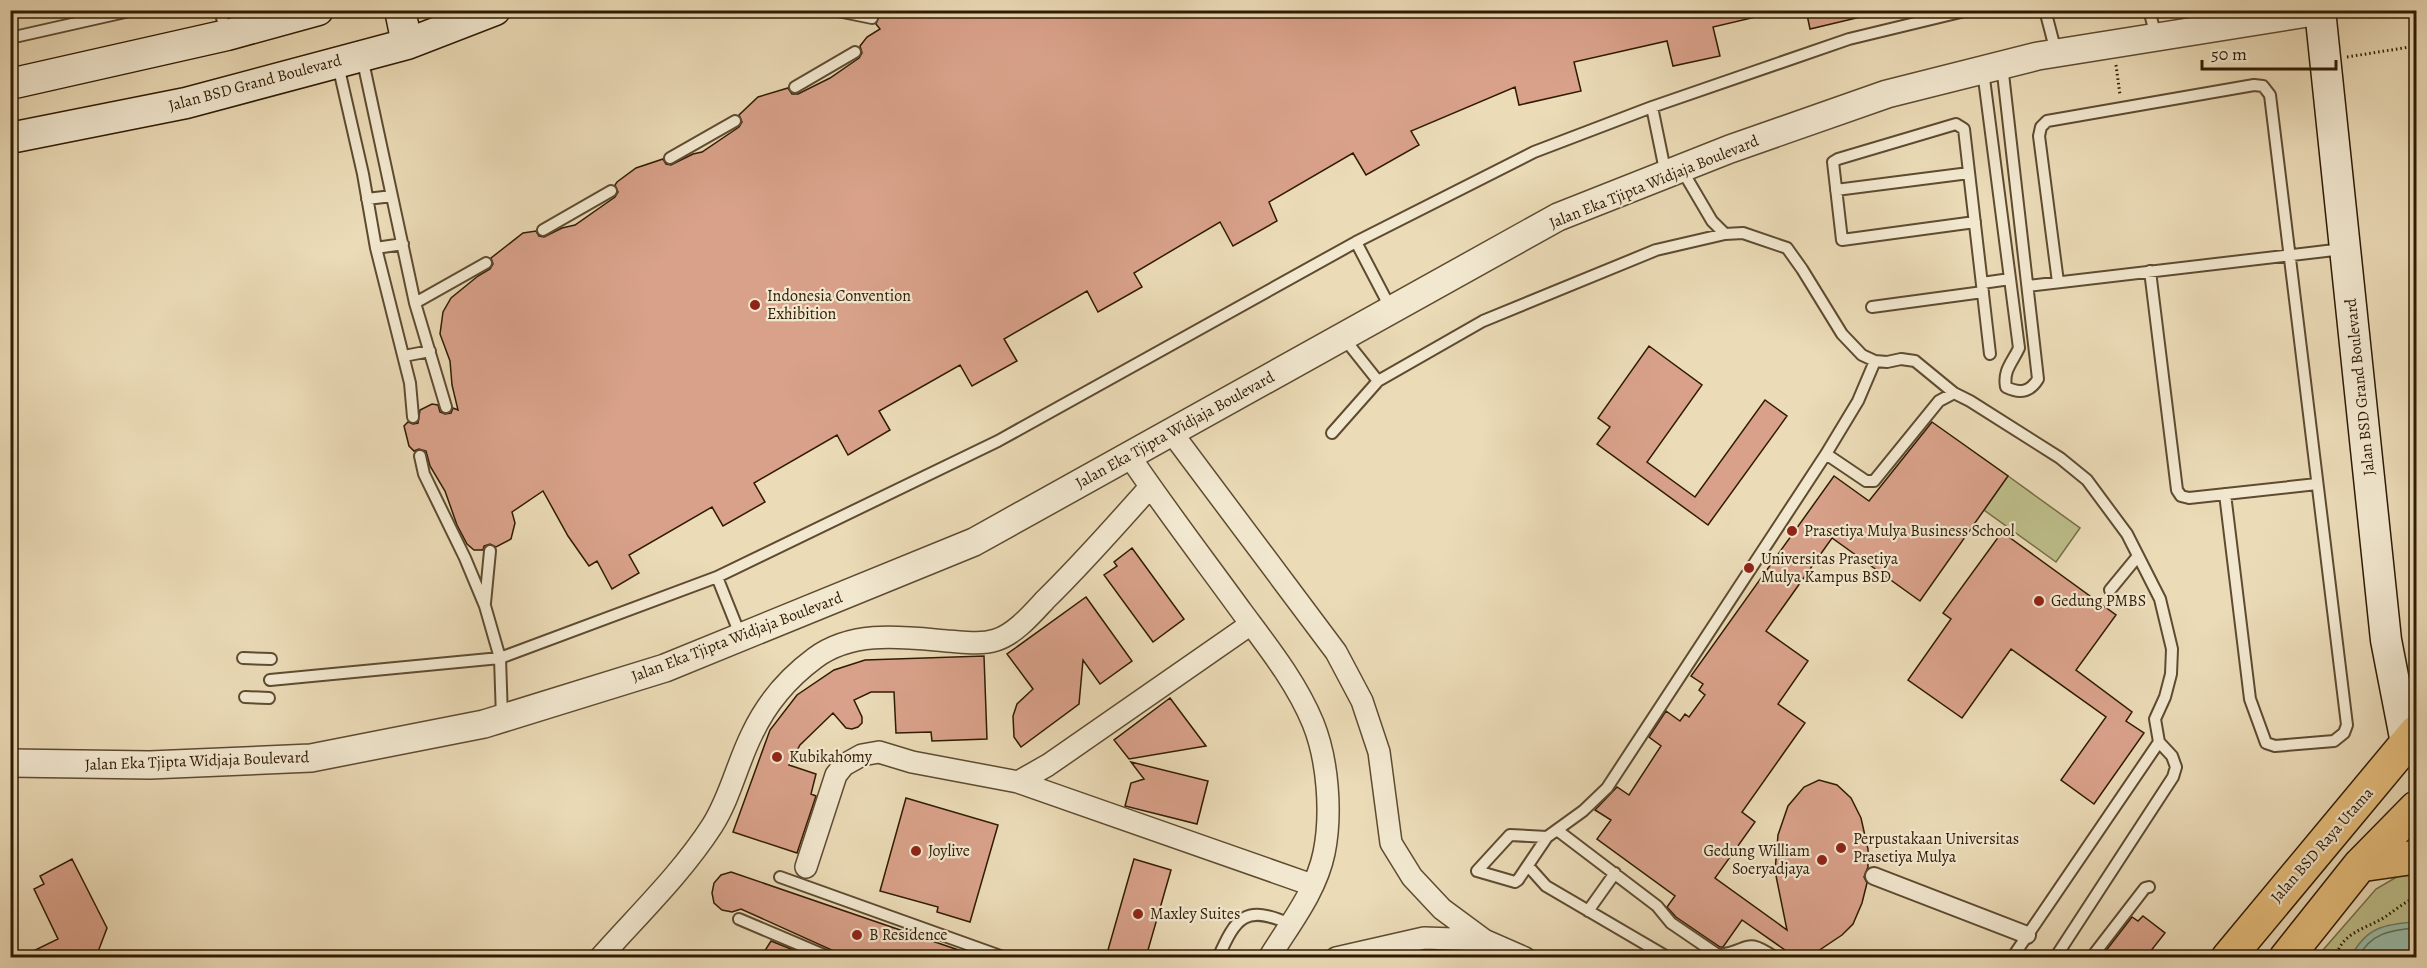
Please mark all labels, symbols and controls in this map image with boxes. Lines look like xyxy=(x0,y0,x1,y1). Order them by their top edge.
scale bar xyxy=(2202,33,2336,71)
text: 50 m xyxy=(2211,42,2247,66)
street label: Jalan BSD Grand Boulevard xyxy=(166,49,344,117)
street label: Jalan Eka Tjipta Widjaja Boulevard xyxy=(1546,130,1762,234)
place label: Indonesia Convention Exhibition xyxy=(767,285,911,325)
street label: Jalan BSD Grand Boulevard xyxy=(2340,297,2380,477)
marker: Indonesia Convention Exhibition xyxy=(748,298,762,312)
street label: Jalan Eka Tjipta Widjaja Boulevard xyxy=(1072,366,1279,494)
place label: Prasetiya Mulya Business School xyxy=(1804,520,2015,542)
marker: Prasetiya Mulya Business School xyxy=(1785,524,1799,538)
place label: Universitas Prasetiya Mulya Kampus BSD xyxy=(1761,548,1899,588)
marker: Universitas Prasetiya Mulya Kampus BSD xyxy=(1742,561,1756,575)
street label: Jalan Eka Tjipta Widjaja Boulevard xyxy=(628,586,846,687)
place label: Gedung PMBS xyxy=(2051,590,2146,612)
marker: Gedung PMBS xyxy=(2032,594,2046,608)
street label: Jalan Eka Tjipta Widjaja Boulevard xyxy=(85,746,310,776)
place label: Kubikahomy xyxy=(789,746,873,768)
marker: Kubikahomy xyxy=(770,750,784,764)
street label: Jalan BSD Raya Utama xyxy=(2266,782,2379,907)
place label: Perpustakaan Universitas Prasetiya Mulya xyxy=(1853,828,2019,868)
place label: Joylive xyxy=(928,840,970,862)
place label: Gedung William Soeryadjaya xyxy=(1703,840,1811,880)
marker: Perpustakaan Universitas Prasetiya Mulya xyxy=(1834,841,1848,855)
marker: Joylive xyxy=(909,844,923,858)
marker: Gedung William Soeryadjaya xyxy=(1815,853,1829,867)
place label: Maxley Suites xyxy=(1150,903,1240,925)
marker: Maxley Suites xyxy=(1131,907,1145,921)
place label: B Residence xyxy=(869,924,947,946)
marker: B Residence xyxy=(850,928,864,942)

